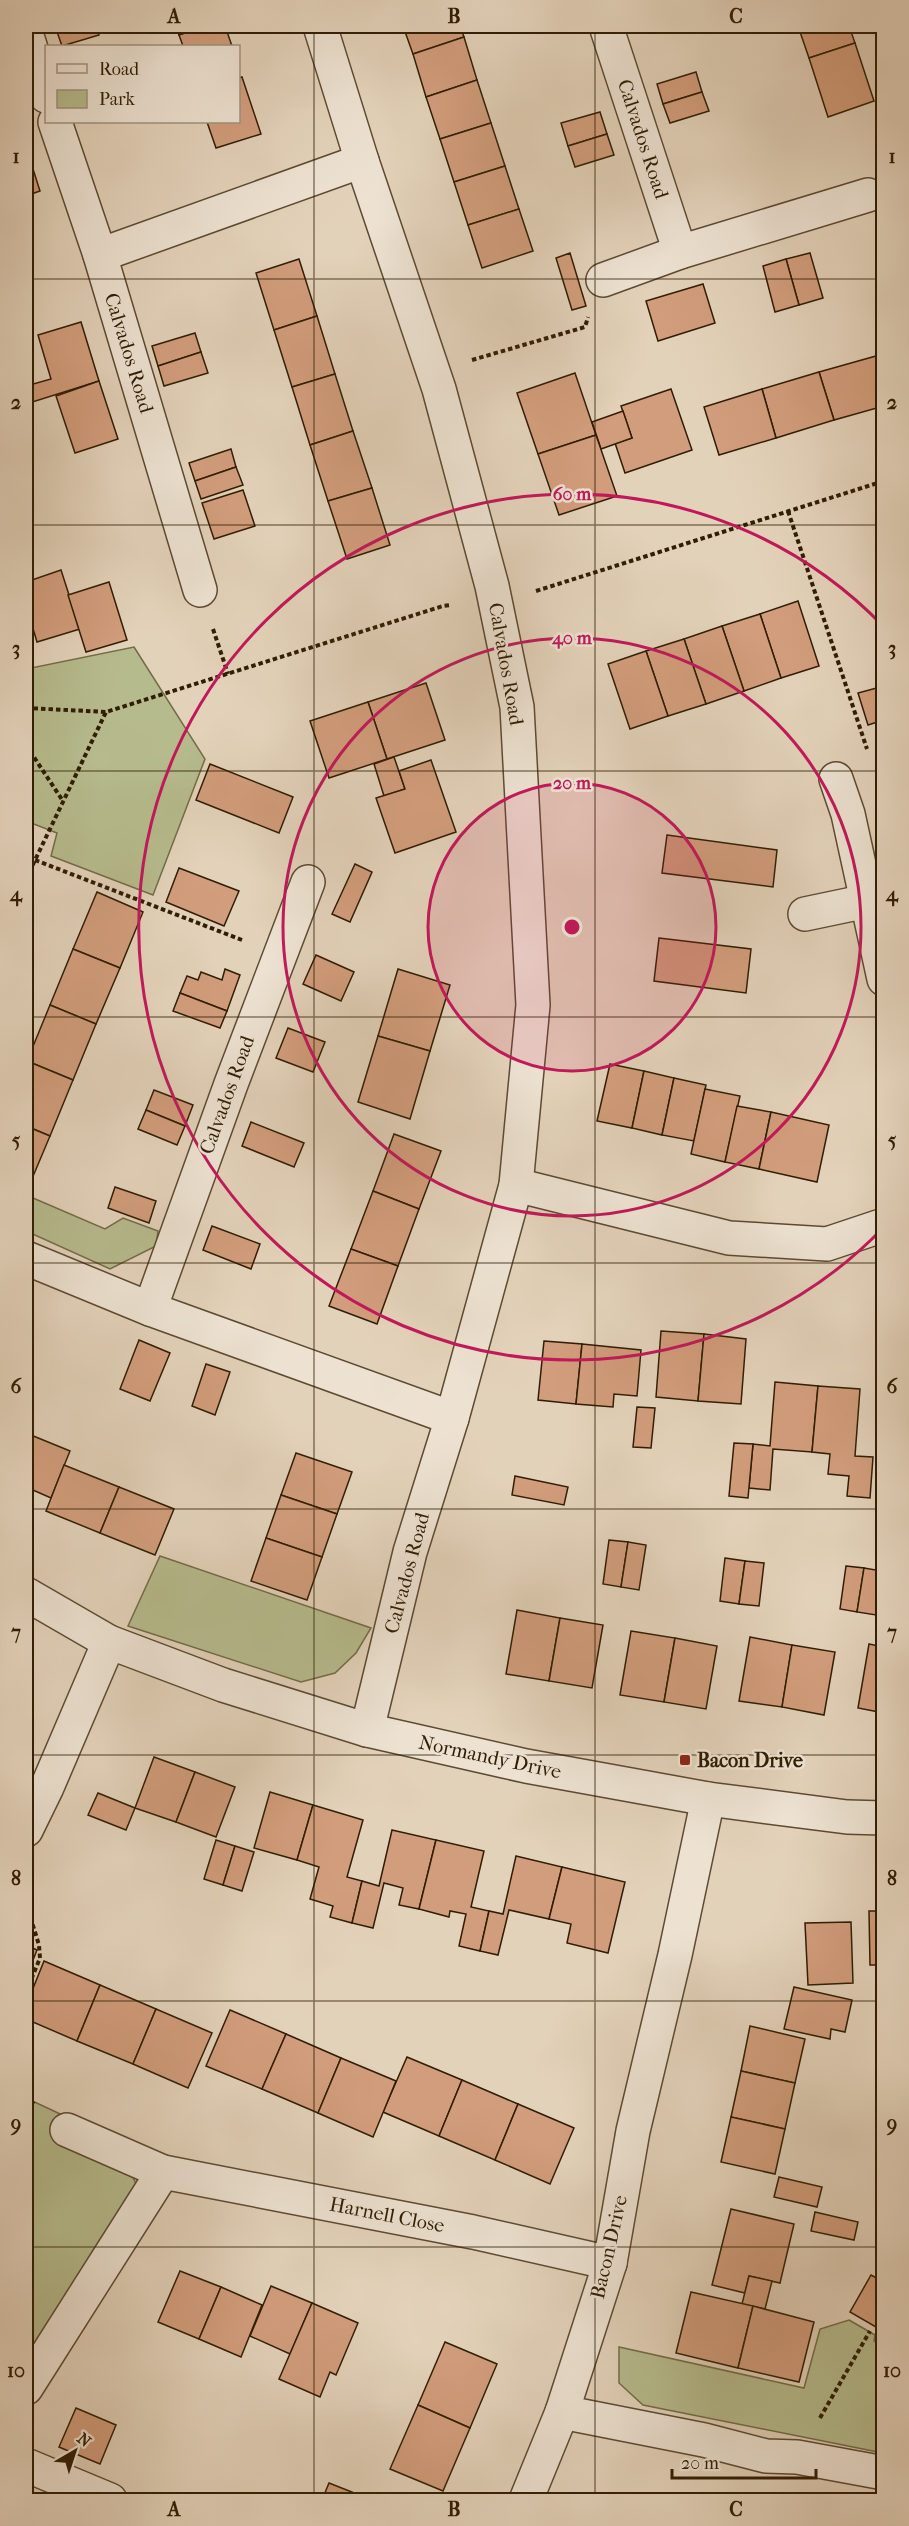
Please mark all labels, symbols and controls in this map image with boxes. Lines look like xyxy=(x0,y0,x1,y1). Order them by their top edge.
text: A xyxy=(166,5,182,28)
text: B xyxy=(447,5,461,28)
text: C xyxy=(729,5,743,28)
legend xyxy=(45,45,240,123)
text: Road xyxy=(99,59,139,80)
street label: Calvados Road xyxy=(613,76,673,203)
text: Park xyxy=(99,89,136,110)
text: 1 xyxy=(12,145,20,168)
text: 1 xyxy=(888,145,896,168)
street label: Calvados Road xyxy=(100,290,158,417)
text: 2 xyxy=(11,391,21,414)
text: 2 xyxy=(887,391,897,414)
text: 60 m xyxy=(553,484,592,505)
street label: Calvados Road xyxy=(484,601,528,728)
text: 40 m xyxy=(551,628,593,649)
text: 3 xyxy=(12,637,20,660)
text: 3 xyxy=(888,637,896,660)
text: 20 m xyxy=(553,773,592,794)
text: 4 xyxy=(9,883,23,907)
text: 4 xyxy=(885,883,899,907)
centre of rings xyxy=(562,917,582,937)
street label: Calvados Road xyxy=(195,1032,259,1157)
text: 5 xyxy=(12,1129,21,1152)
text: 5 xyxy=(888,1129,897,1152)
text: 6 xyxy=(11,1375,23,1398)
text: 6 xyxy=(887,1375,899,1398)
street label: Calvados Road xyxy=(380,1509,434,1636)
text: 7 xyxy=(10,1621,21,1644)
text: 7 xyxy=(886,1621,897,1644)
street label: Normandy Drive xyxy=(417,1731,563,1783)
place label: Bacon Drive xyxy=(697,1749,803,1772)
marker: Bacon Drive xyxy=(678,1753,692,1767)
text: 8 xyxy=(11,1867,21,1890)
text: 8 xyxy=(887,1867,897,1890)
text: 9 xyxy=(10,2113,21,2136)
text: 9 xyxy=(886,2113,897,2136)
street label: Harnell Close xyxy=(328,2193,446,2237)
street label: Bacon Drive xyxy=(586,2193,632,2301)
text: 10 xyxy=(7,2359,25,2382)
text: 10 xyxy=(883,2359,901,2382)
north arrow xyxy=(45,2421,105,2481)
text: N xyxy=(73,2429,95,2451)
scale bar xyxy=(672,2442,816,2480)
text: 20 m xyxy=(681,2453,719,2474)
text: A xyxy=(166,2498,182,2521)
text: B xyxy=(447,2498,461,2521)
text: C xyxy=(729,2498,743,2521)

